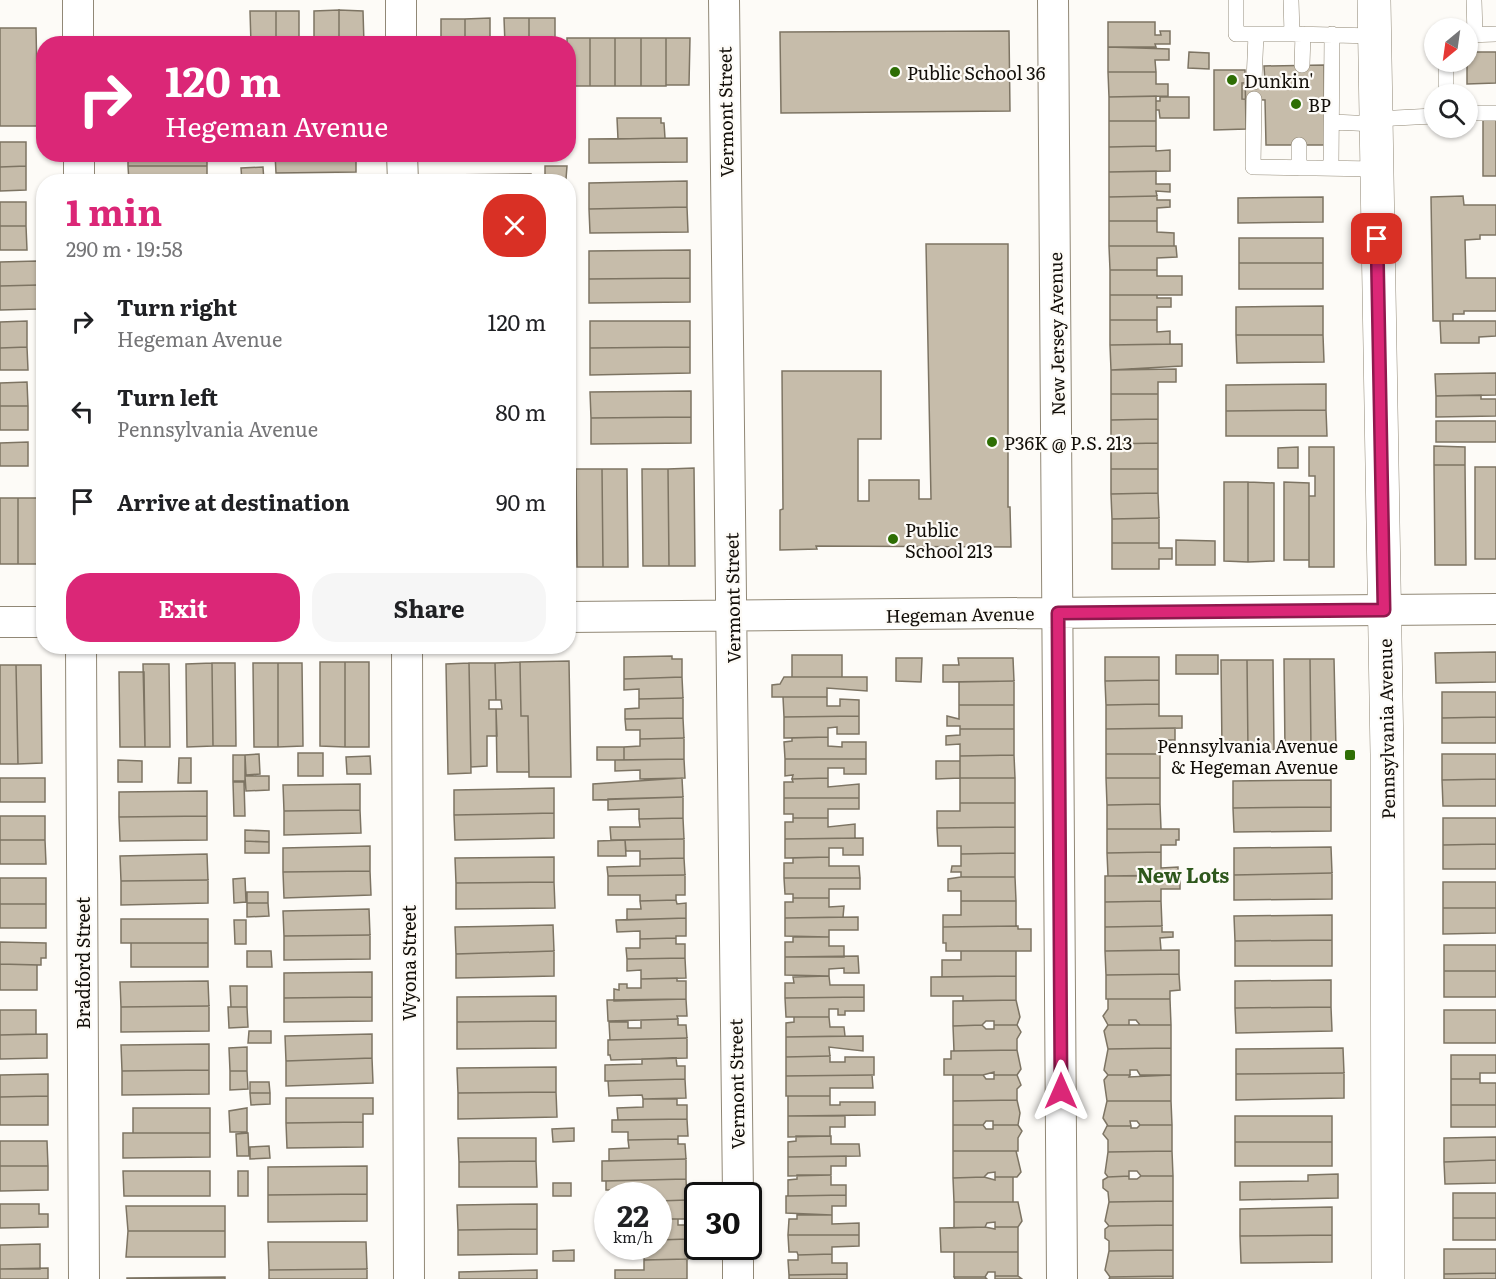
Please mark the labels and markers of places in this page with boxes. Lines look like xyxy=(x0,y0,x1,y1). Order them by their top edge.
place label: Public School 36 xyxy=(907,59,1046,86)
marker: Public School 36 xyxy=(888,65,902,79)
place label: Dunkin' xyxy=(1244,67,1313,94)
marker: Dunkin' xyxy=(1225,73,1239,87)
place label: BP xyxy=(1308,91,1331,118)
marker: BP xyxy=(1289,97,1303,111)
pin xyxy=(1351,213,1402,264)
place label: P36K @ P.S. 213 xyxy=(1004,429,1132,456)
marker: P36K @ P.S. 213 xyxy=(985,435,999,449)
place label: Public School 213 xyxy=(905,516,993,564)
marker: Public School 213 xyxy=(886,532,900,546)
place label: Pennsylvania Avenue & Hegeman Avenue xyxy=(1157,732,1338,780)
marker: Pennsylvania Avenue & Hegeman Avenue xyxy=(1343,748,1357,762)

